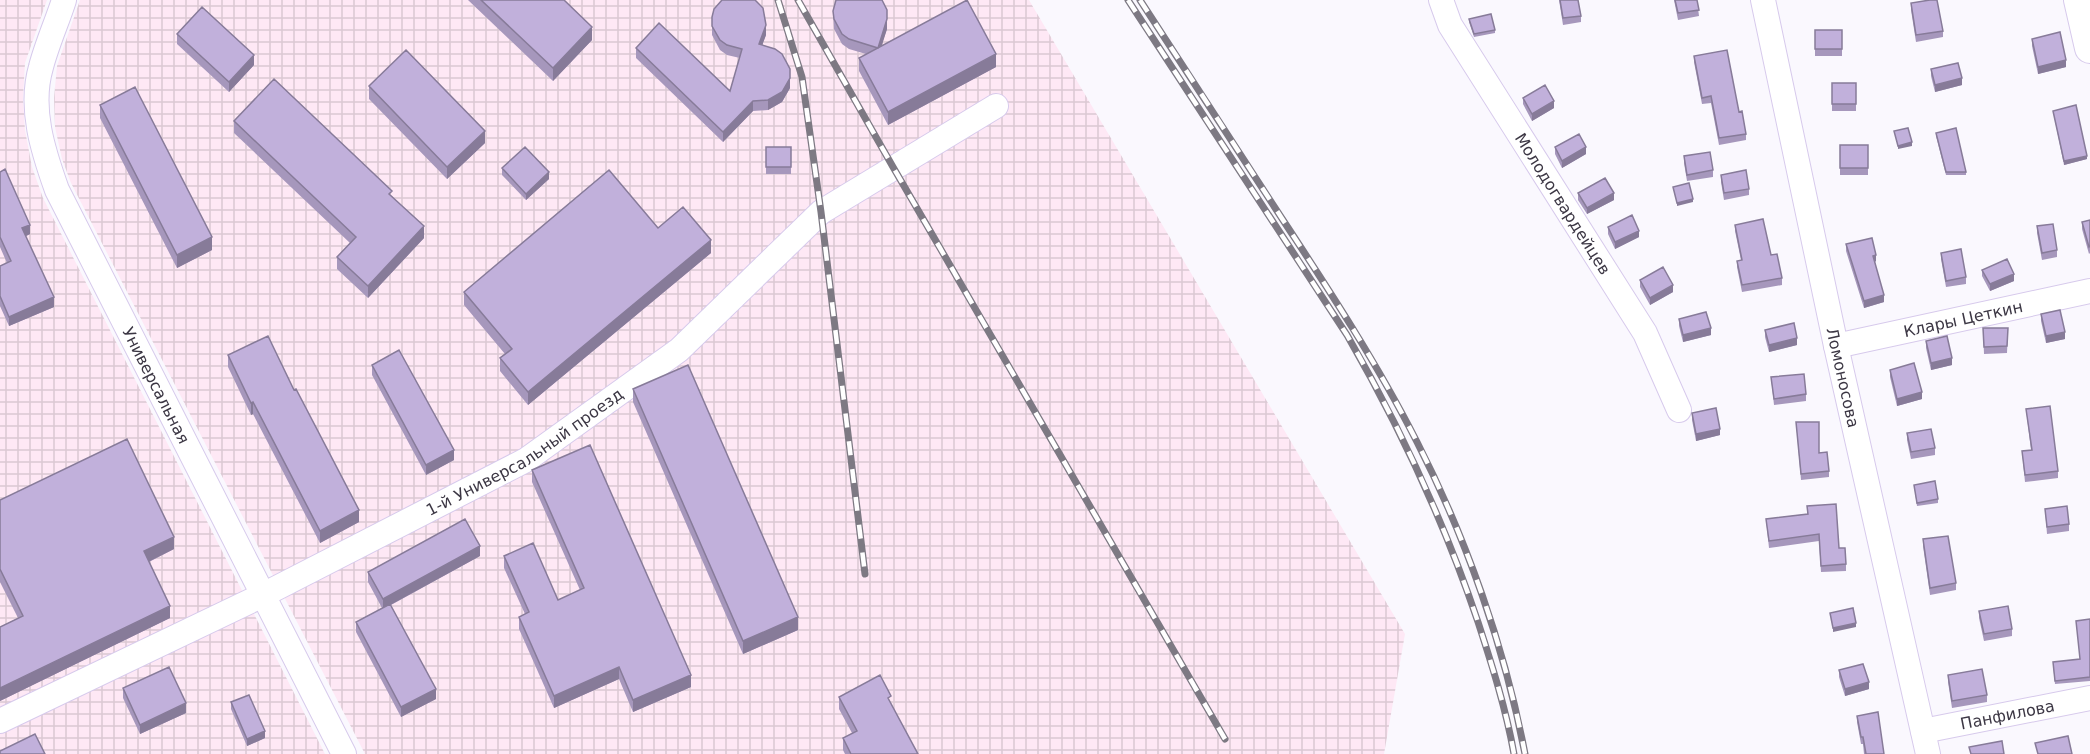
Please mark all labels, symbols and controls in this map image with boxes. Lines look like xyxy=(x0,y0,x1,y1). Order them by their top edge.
street label: Молодогвардейцев xyxy=(1511,130,1615,278)
street label: Клары Цеткин xyxy=(1902,297,2025,341)
street label: Универсальная xyxy=(118,324,193,447)
street label: Ломоносова xyxy=(1822,326,1863,429)
street label: 1-й Универсальный проезд xyxy=(423,384,627,520)
street label: Панфилова xyxy=(1959,696,2056,733)

